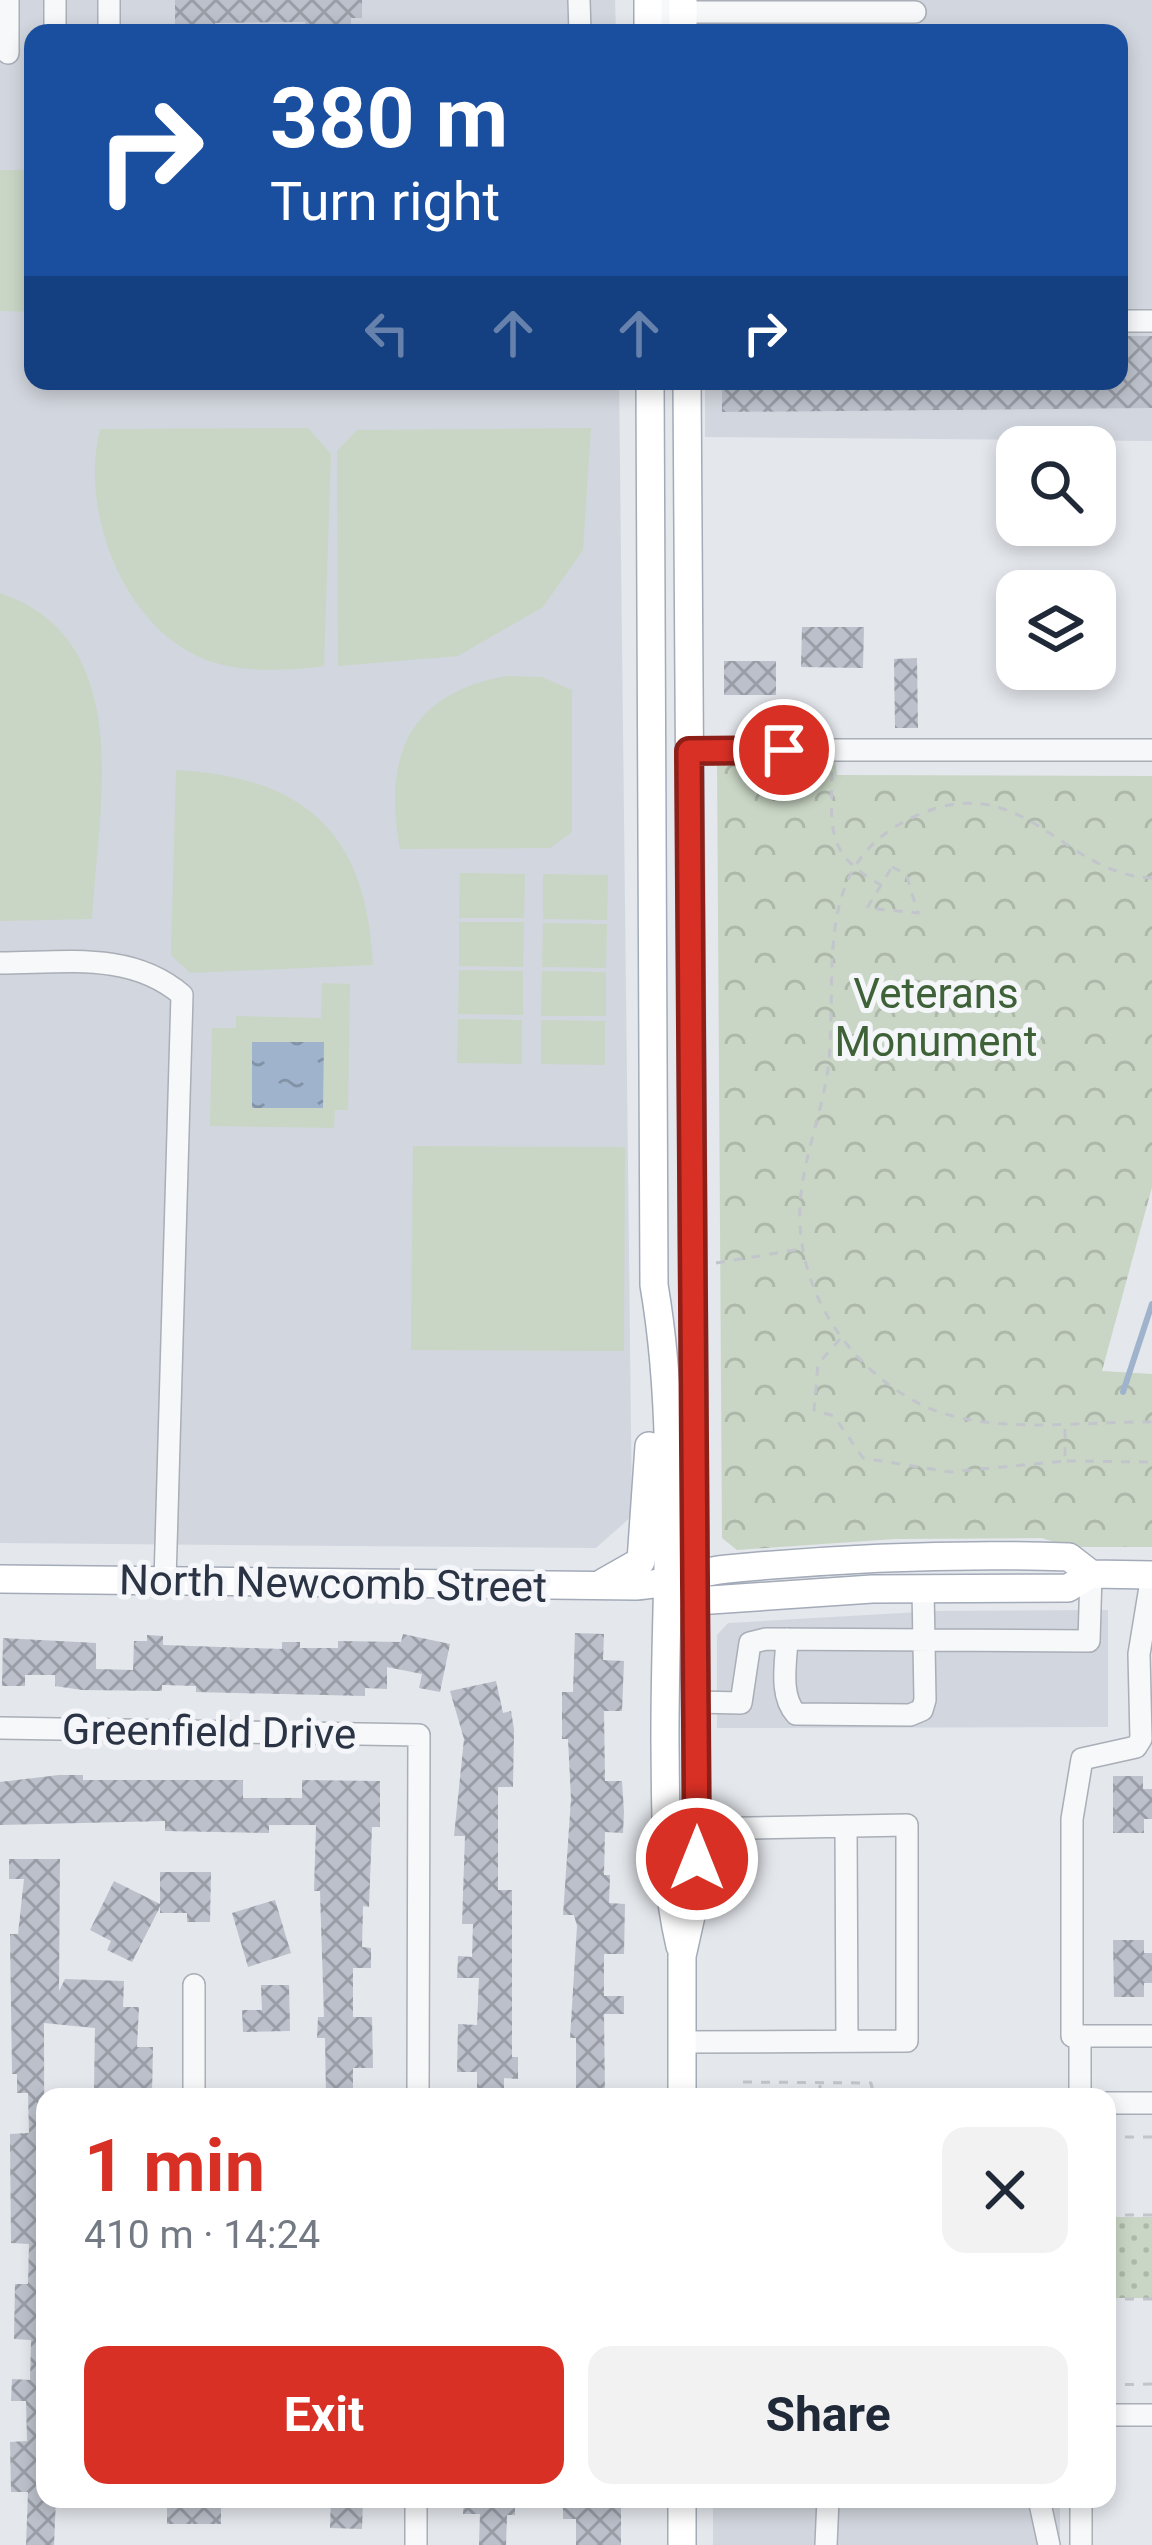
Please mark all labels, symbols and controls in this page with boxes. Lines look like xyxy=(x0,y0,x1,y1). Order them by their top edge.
text: 380 m xyxy=(270,69,508,168)
icon: right xyxy=(72,72,228,228)
text: Turn right xyxy=(270,170,500,233)
icon: left xyxy=(354,300,420,366)
icon: ahead xyxy=(480,300,546,366)
icon: ahead xyxy=(606,300,672,366)
icon: right xyxy=(732,300,798,366)
map controls xyxy=(996,426,1116,690)
button: search xyxy=(996,426,1116,546)
button: layers xyxy=(996,570,1116,690)
pin xyxy=(733,699,835,801)
icon: arrive xyxy=(751,717,817,783)
park label: Veterans Monument xyxy=(834,969,1038,1066)
street label: North Newcomb Street xyxy=(119,1555,547,1612)
street label: Greenfield Drive xyxy=(61,1704,357,1759)
position arrow xyxy=(634,1796,760,1922)
text: 1 min xyxy=(84,2124,265,2209)
button: close xyxy=(942,2127,1068,2253)
text: 410 m · 14:24 xyxy=(84,2212,320,2258)
button: Exit xyxy=(84,2346,564,2484)
button: Share xyxy=(588,2346,1068,2484)

